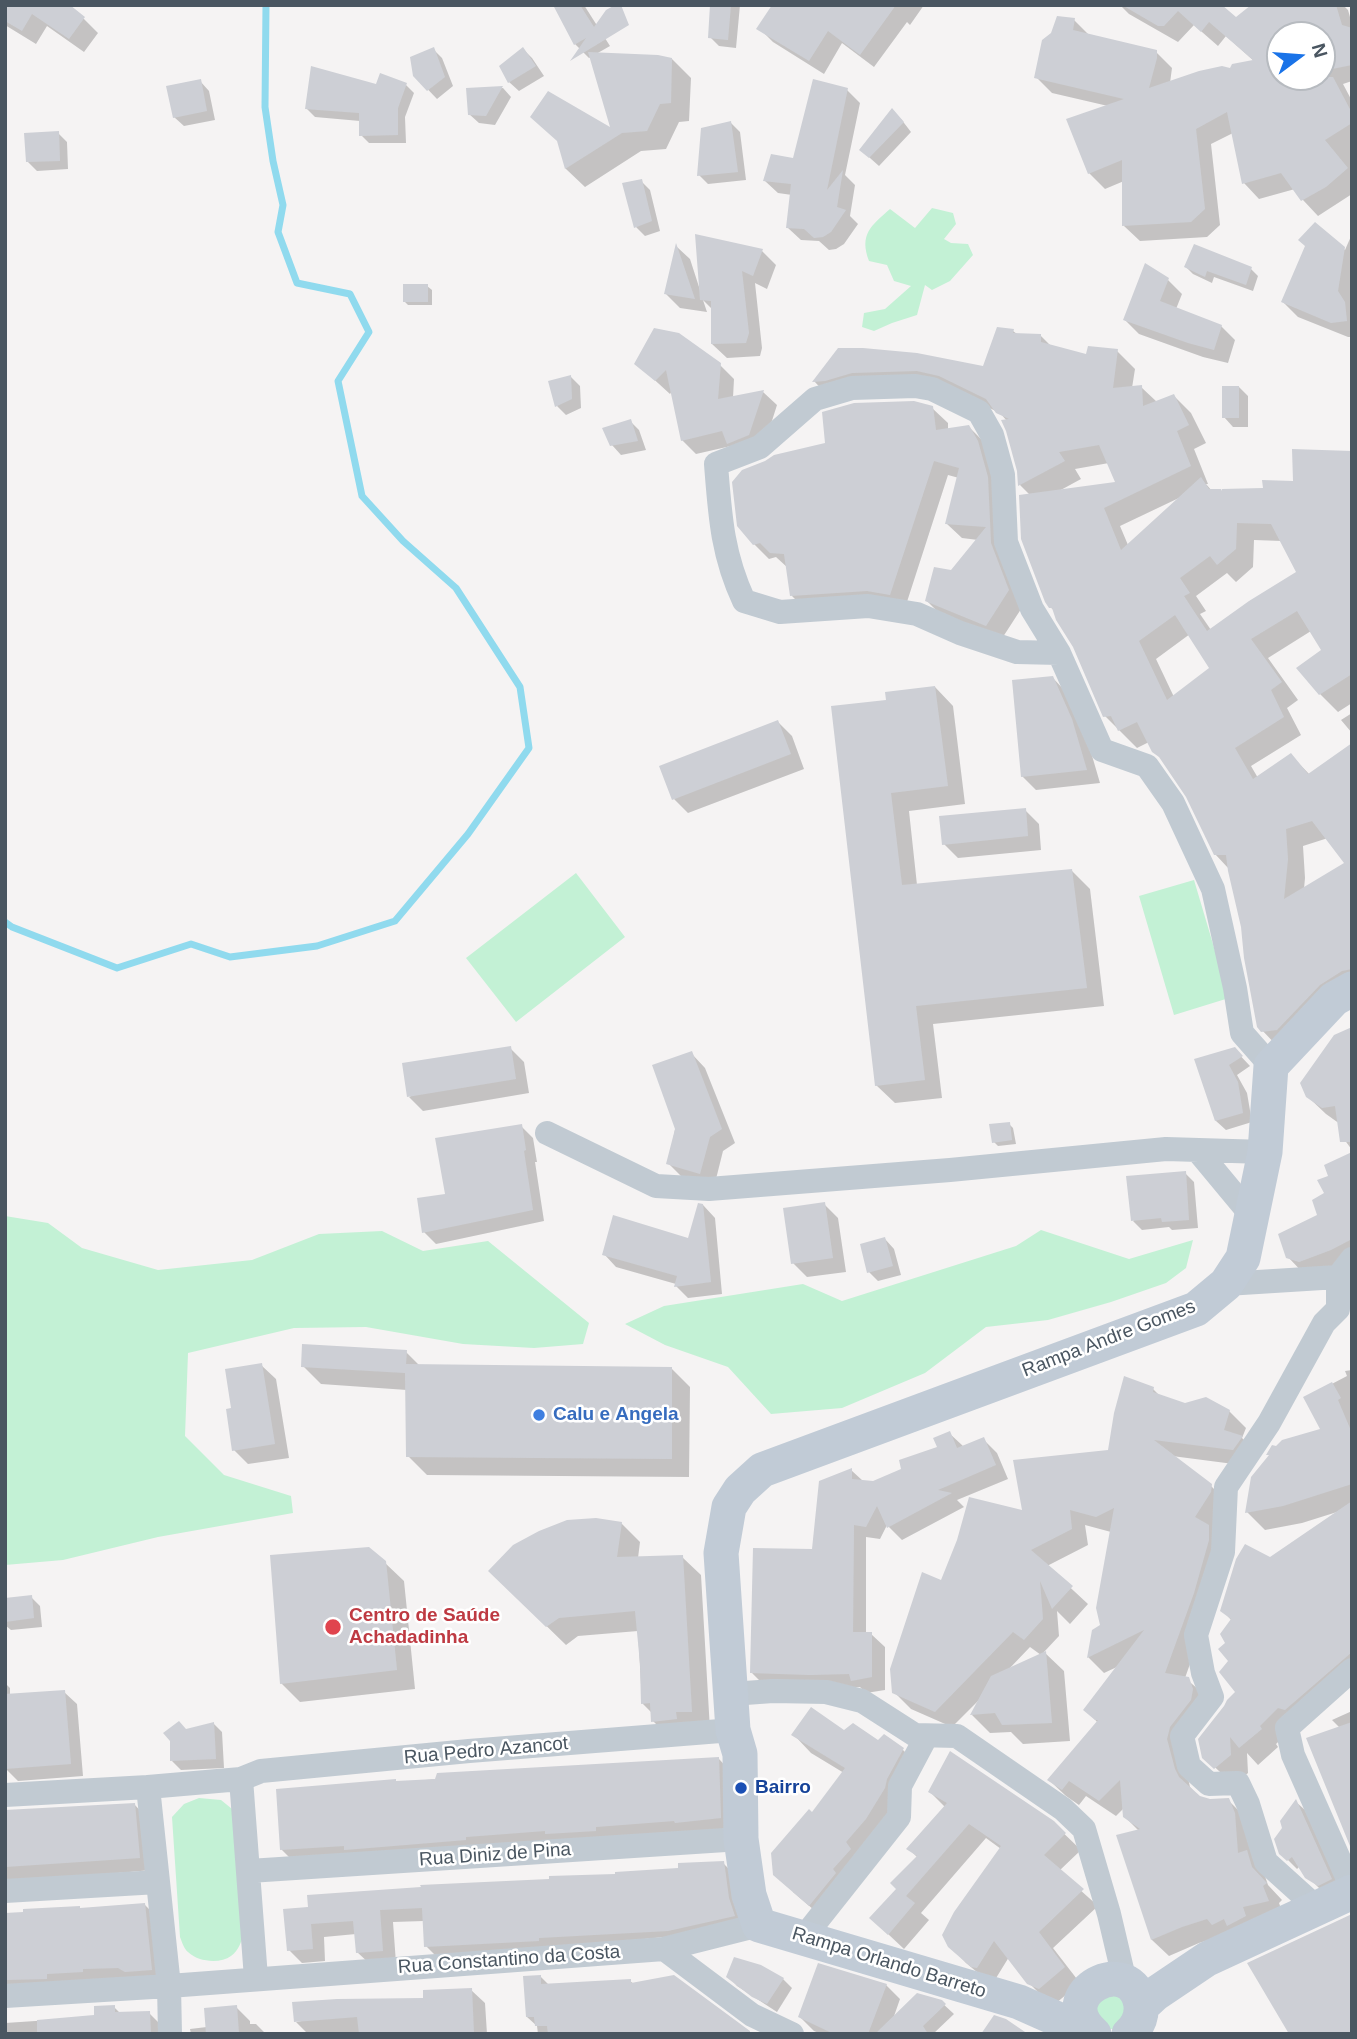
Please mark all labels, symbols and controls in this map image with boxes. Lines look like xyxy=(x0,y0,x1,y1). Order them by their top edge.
north arrow xyxy=(1266,21,1336,91)
text: N xyxy=(1308,41,1332,60)
street label: Rampa Andre Gomes xyxy=(1019,1295,1199,1383)
place label: Calu e Angela xyxy=(553,1404,679,1426)
marker: Calu e Angela xyxy=(531,1407,547,1423)
place label: Centro de Saúde Achadadinha xyxy=(349,1605,500,1649)
marker: Centro de Saúde Achadadinha xyxy=(323,1617,343,1637)
street label: Rua Pedro Azancot xyxy=(403,1732,569,1770)
place label: Bairro xyxy=(755,1777,811,1799)
marker: Bairro xyxy=(733,1780,749,1796)
street label: Rua Diniz de Pina xyxy=(418,1838,572,1872)
street label: Rampa Orlando Barreto xyxy=(789,1923,989,2003)
street label: Rua Constantino da Costa xyxy=(397,1941,621,1979)

